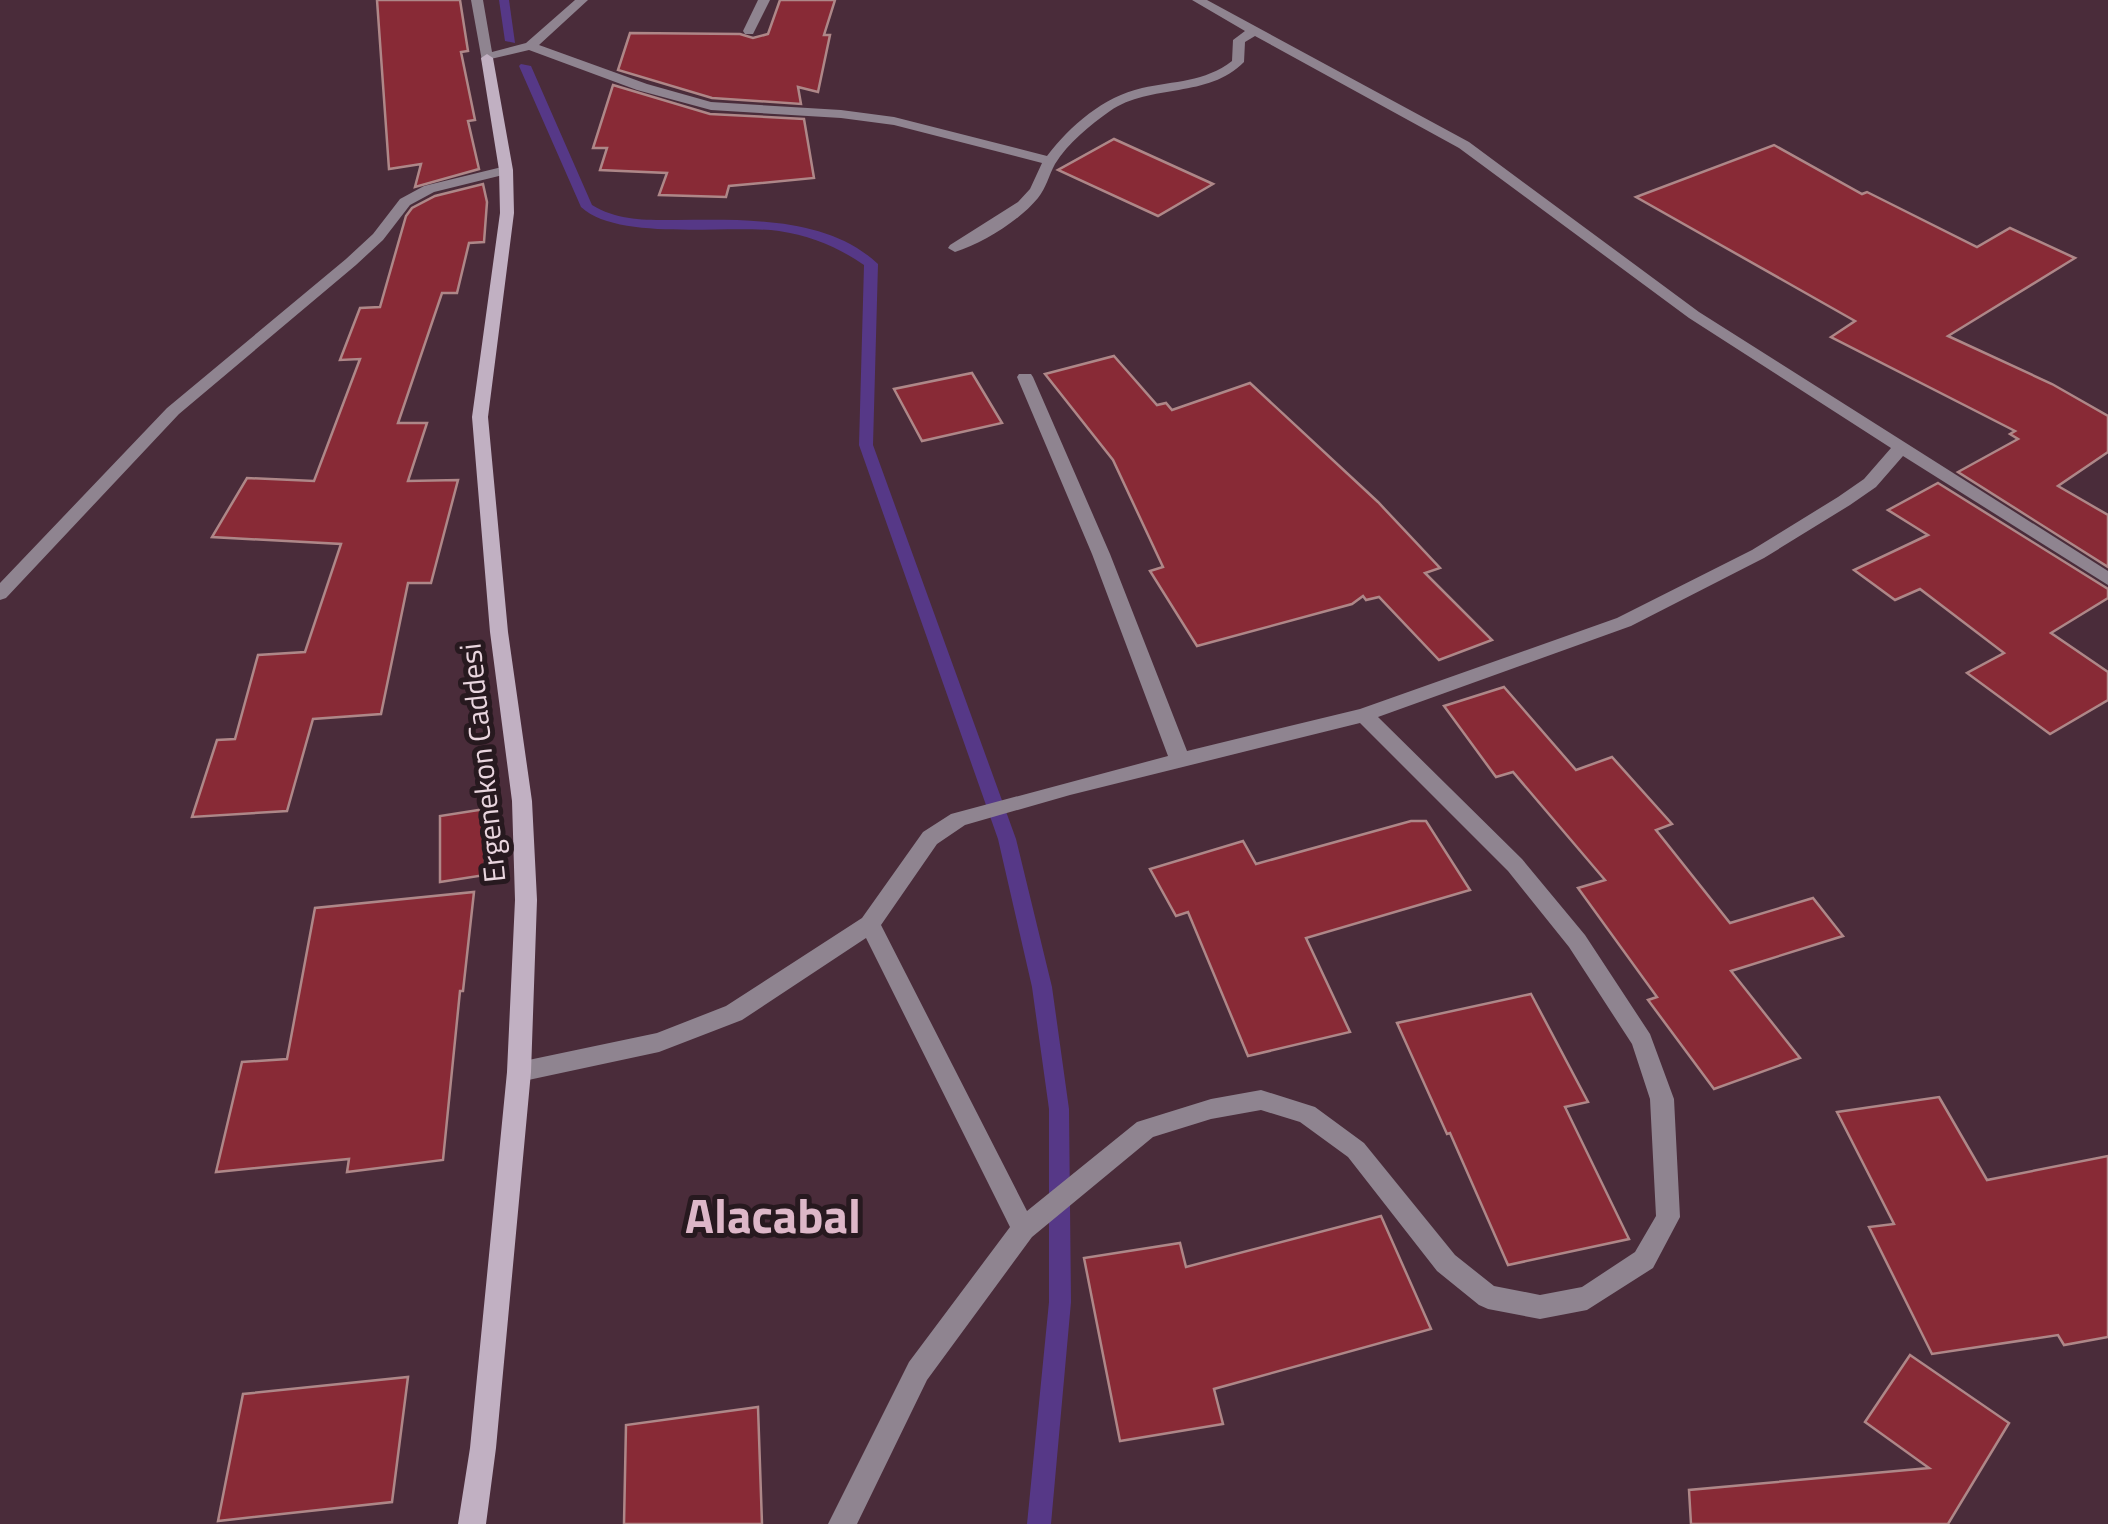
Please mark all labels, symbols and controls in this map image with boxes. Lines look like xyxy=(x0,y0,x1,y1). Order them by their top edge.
street label: Ergenekon Caddesi xyxy=(447,641,517,885)
district label: Alacabal xyxy=(685,1179,861,1252)

